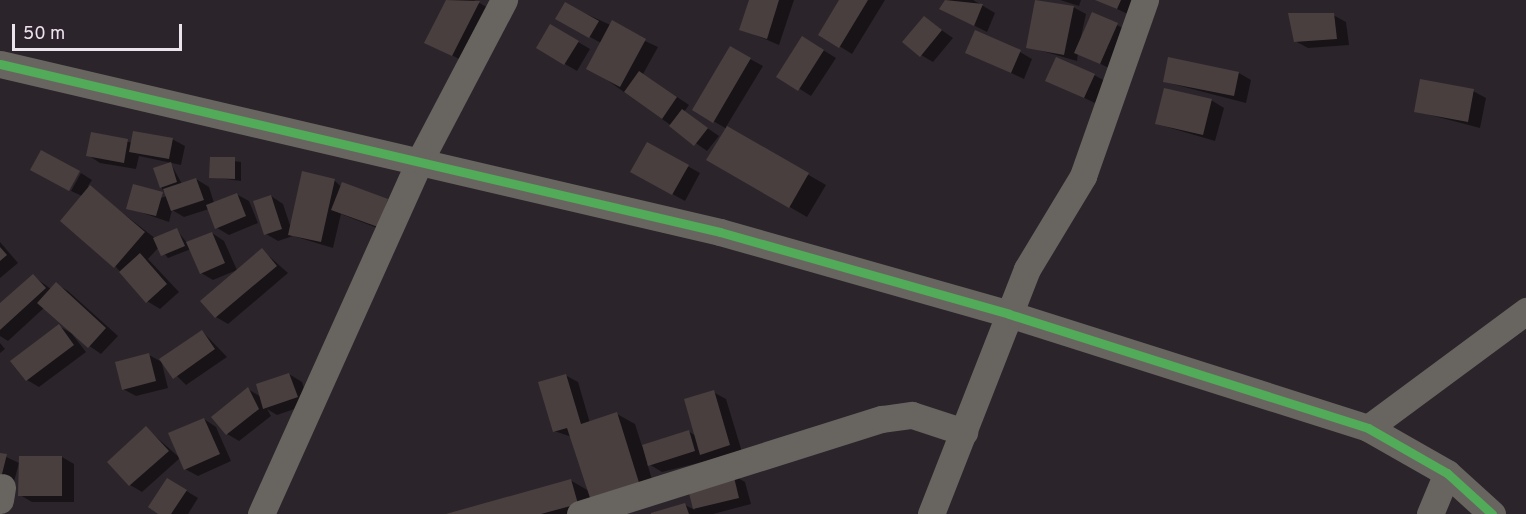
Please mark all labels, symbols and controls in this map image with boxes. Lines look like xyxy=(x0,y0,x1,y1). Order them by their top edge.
scale bar xyxy=(15,12,184,50)
text: 50 m xyxy=(23,23,65,46)

